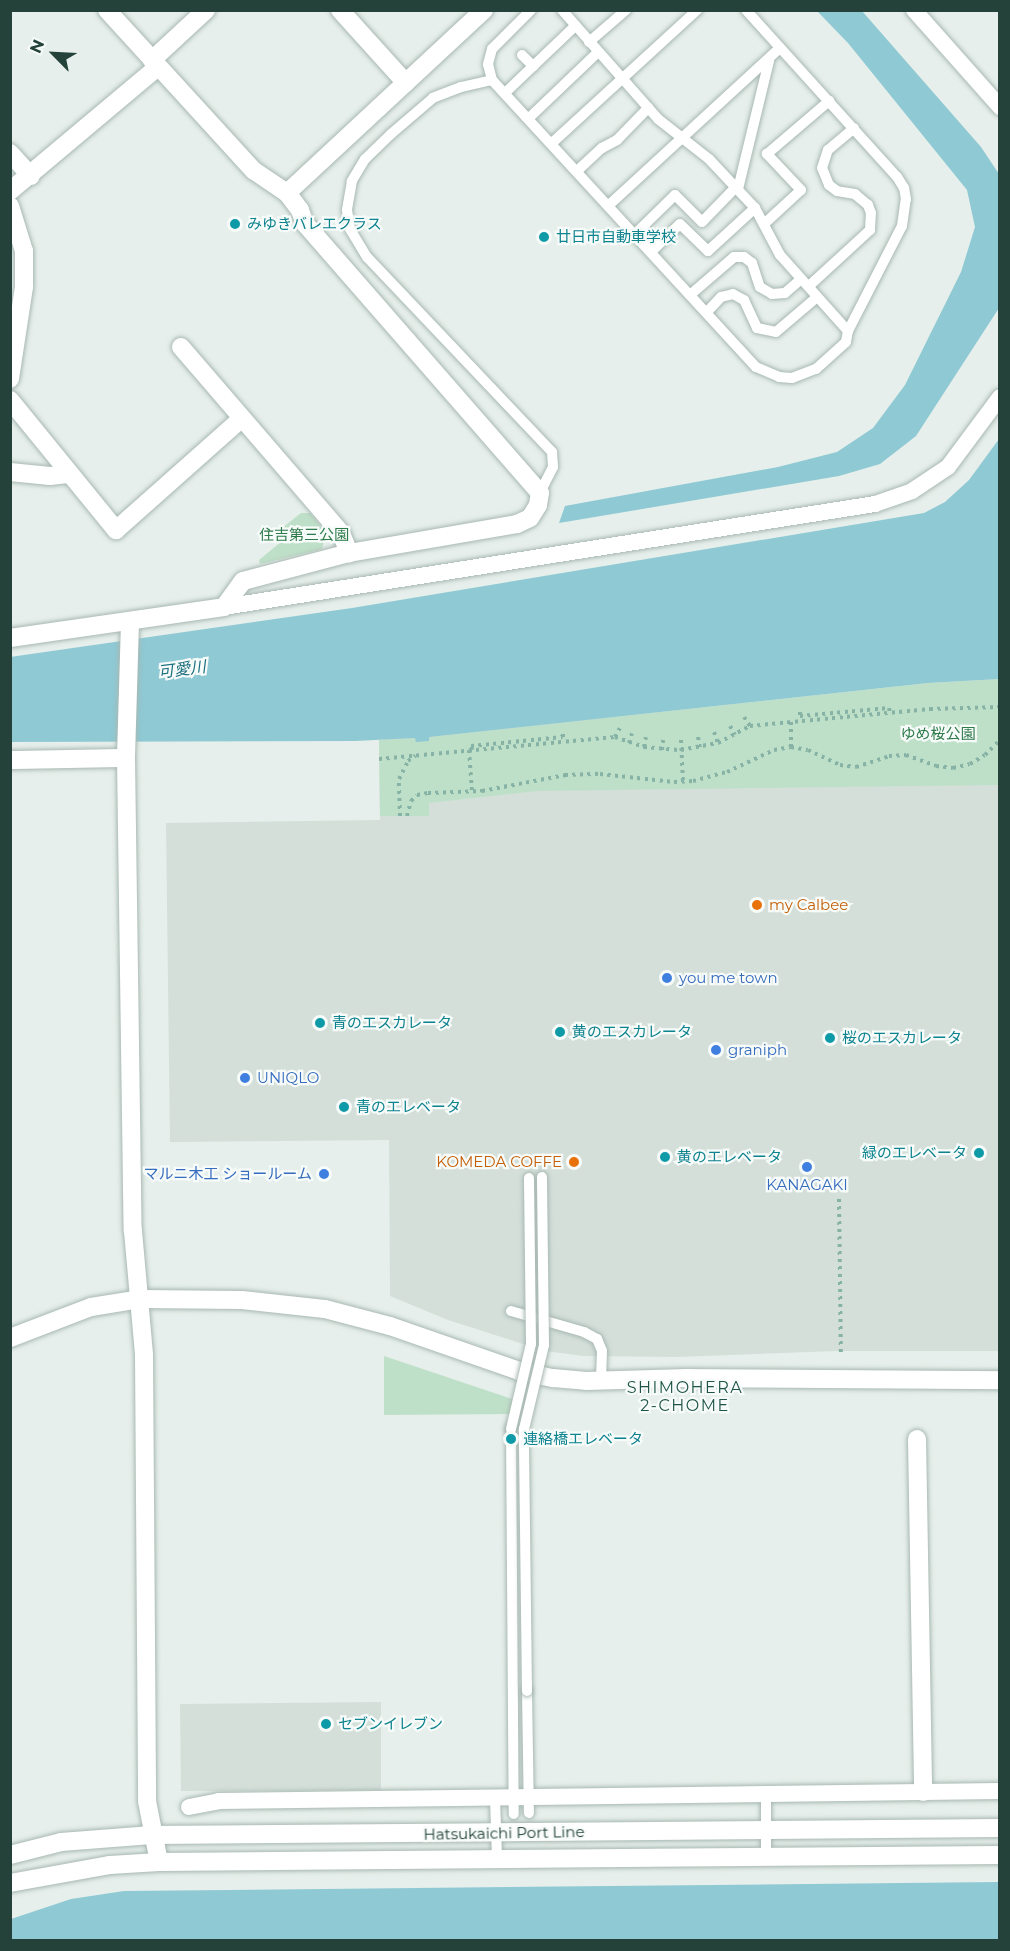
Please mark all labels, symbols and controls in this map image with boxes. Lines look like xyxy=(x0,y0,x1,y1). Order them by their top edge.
north arrow xyxy=(24,24,84,84)
text: N xyxy=(26,37,48,56)
place label: みゆきバレエクラス xyxy=(247,215,382,233)
marker: みゆきバレエクラス xyxy=(228,217,242,231)
place label: 廿日市自動車学校 xyxy=(556,228,676,246)
marker: 廿日市自動車学校 xyxy=(537,230,551,244)
park label: 住吉第三公園 xyxy=(259,526,349,544)
water label: 可愛川 xyxy=(157,658,207,682)
park label: ゆめ桜公園 xyxy=(901,725,975,743)
place label: my Calbee xyxy=(769,896,848,914)
marker: my Calbee xyxy=(750,898,764,912)
place label: you me town xyxy=(679,969,778,987)
marker: you me town xyxy=(660,971,674,985)
place label: 青のエスカレータ xyxy=(332,1014,452,1032)
marker: 青のエスカレータ xyxy=(313,1016,327,1030)
place label: 黄のエスカレータ xyxy=(572,1023,692,1041)
marker: 黄のエスカレータ xyxy=(553,1025,567,1039)
place label: 桜のエスカレータ xyxy=(842,1029,962,1047)
marker: 桜のエスカレータ xyxy=(823,1031,837,1045)
place label: graniph xyxy=(728,1041,787,1059)
marker: graniph xyxy=(709,1043,723,1057)
place label: UNIQLO xyxy=(257,1069,319,1087)
marker: UNIQLO xyxy=(238,1071,252,1085)
place label: 青のエレベータ xyxy=(356,1098,461,1116)
marker: 青のエレベータ xyxy=(337,1100,351,1114)
place label: 緑のエレベータ xyxy=(862,1144,967,1162)
marker: 緑のエレベータ xyxy=(972,1146,986,1160)
place label: 黄のエレベータ xyxy=(677,1148,782,1166)
marker: 黄のエレベータ xyxy=(658,1150,672,1164)
place label: KOMEDA COFFE xyxy=(436,1153,562,1171)
marker: KOMEDA COFFE xyxy=(567,1155,581,1169)
marker: KANAGAKI xyxy=(800,1160,814,1174)
place label: マルニ木工 ショールーム xyxy=(143,1165,312,1183)
marker: マルニ木工 ショールーム xyxy=(317,1167,331,1181)
place label: KANAGAKI xyxy=(766,1176,848,1194)
district label: SHIMOHERA 2-CHOME xyxy=(627,1378,743,1416)
place label: 連絡橋エレベータ xyxy=(523,1430,643,1448)
marker: 連絡橋エレベータ xyxy=(504,1432,518,1446)
place label: セブンイレブン xyxy=(338,1715,443,1733)
marker: セブンイレブン xyxy=(319,1717,333,1731)
street label: Hatsukaichi Port Line xyxy=(423,1823,585,1843)

